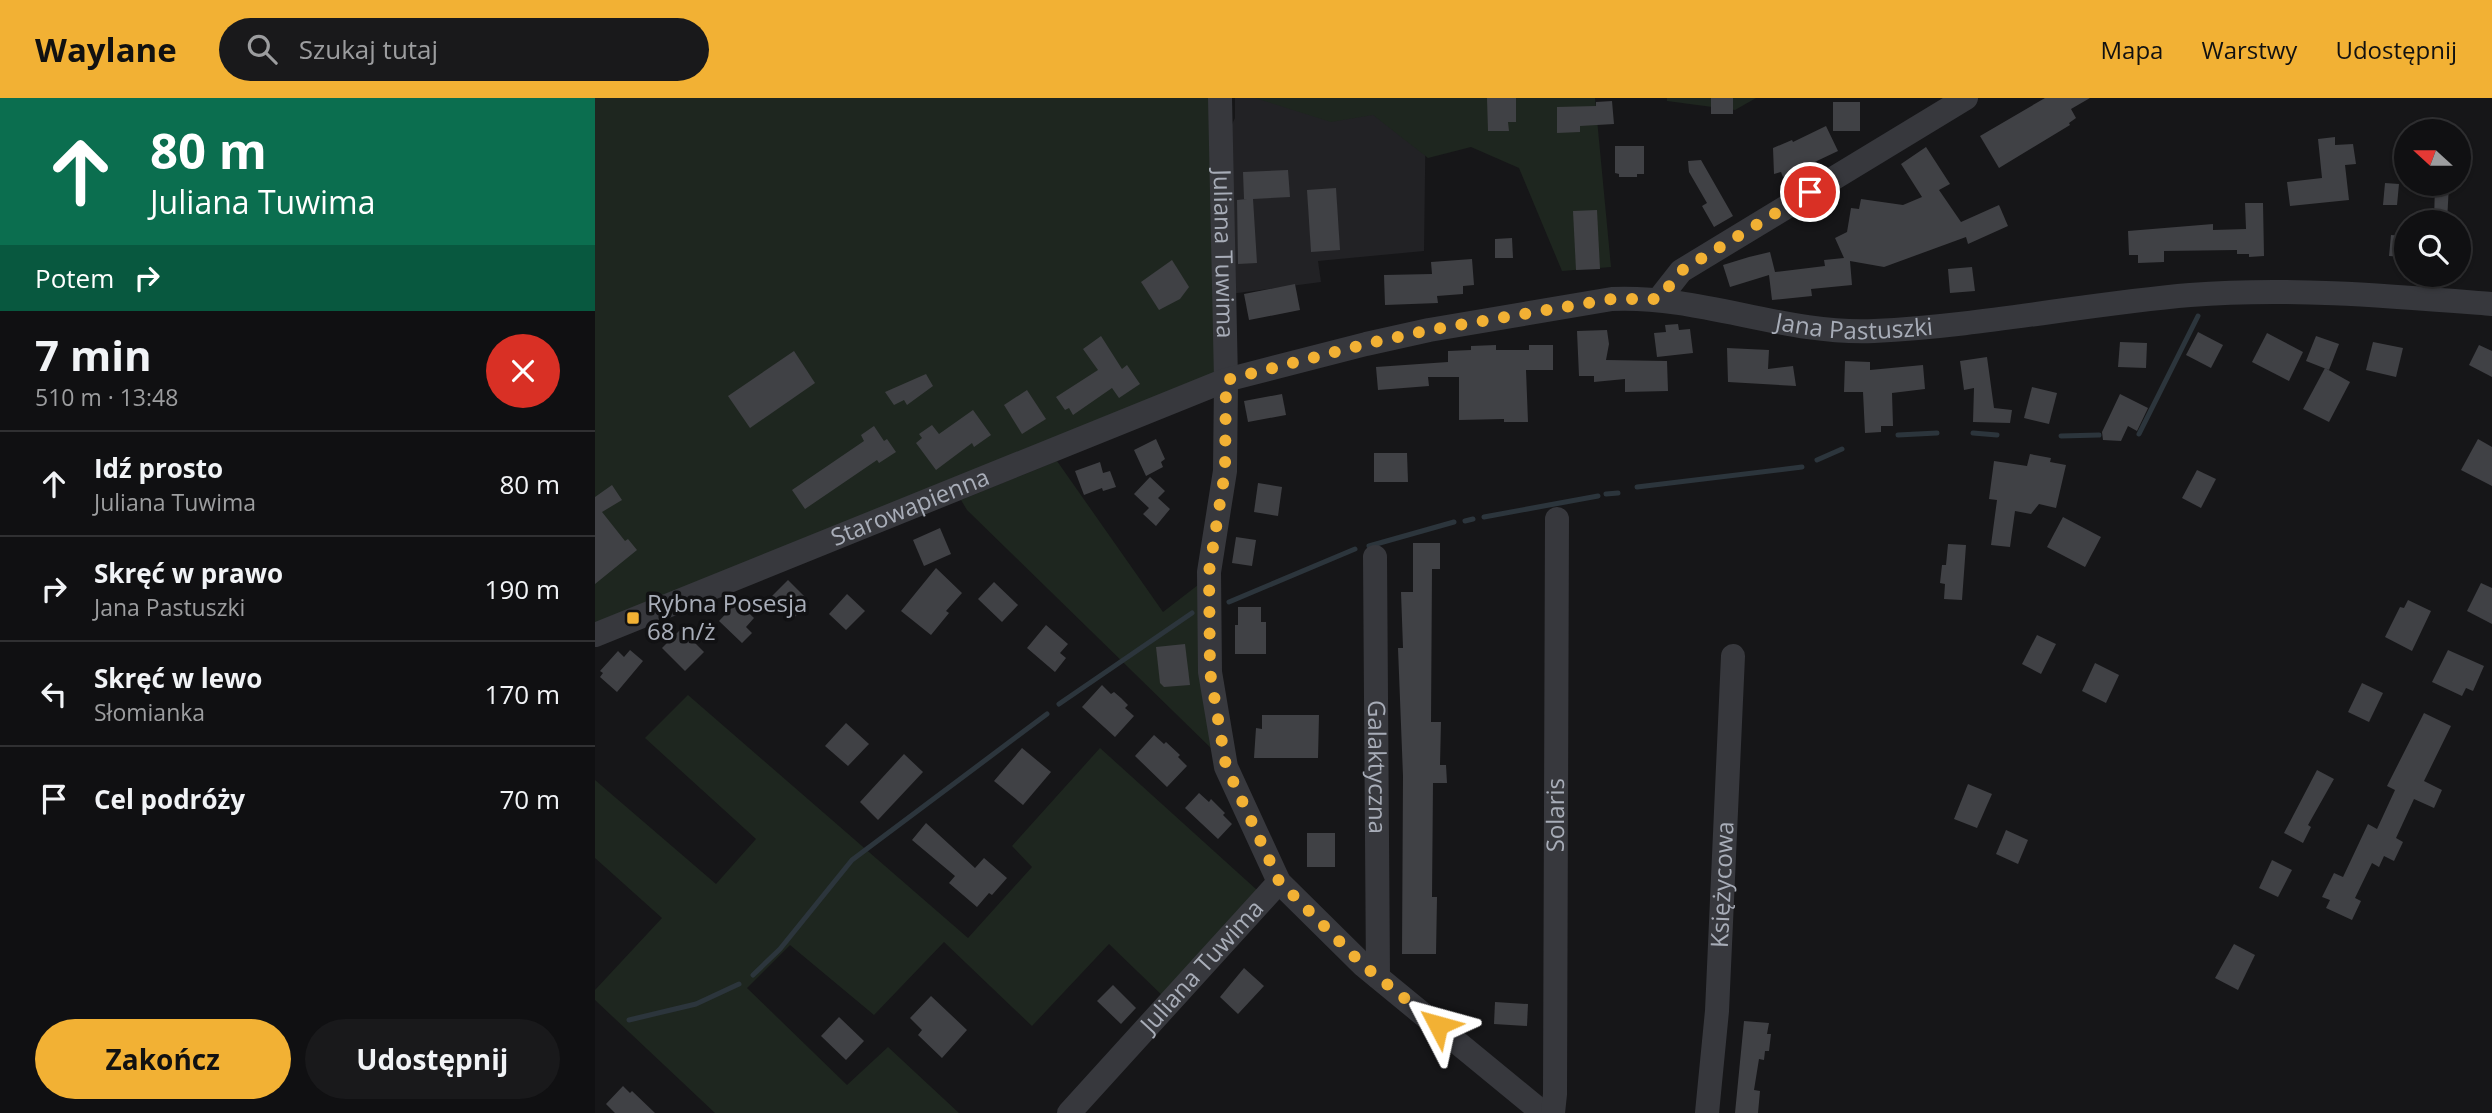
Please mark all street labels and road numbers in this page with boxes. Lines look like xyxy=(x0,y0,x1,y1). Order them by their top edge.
street label: Juliana Tuwima xyxy=(1206,167,1243,339)
street label: Jana Pastuszki xyxy=(1771,304,1934,346)
street label: Starowapienna xyxy=(825,459,994,553)
street label: Galaktyczna xyxy=(1361,700,1395,834)
street label: Solaris xyxy=(1538,778,1571,852)
street label: Księżycowa xyxy=(1702,820,1741,949)
street label: Juliana Tuwima xyxy=(1131,892,1270,1041)

